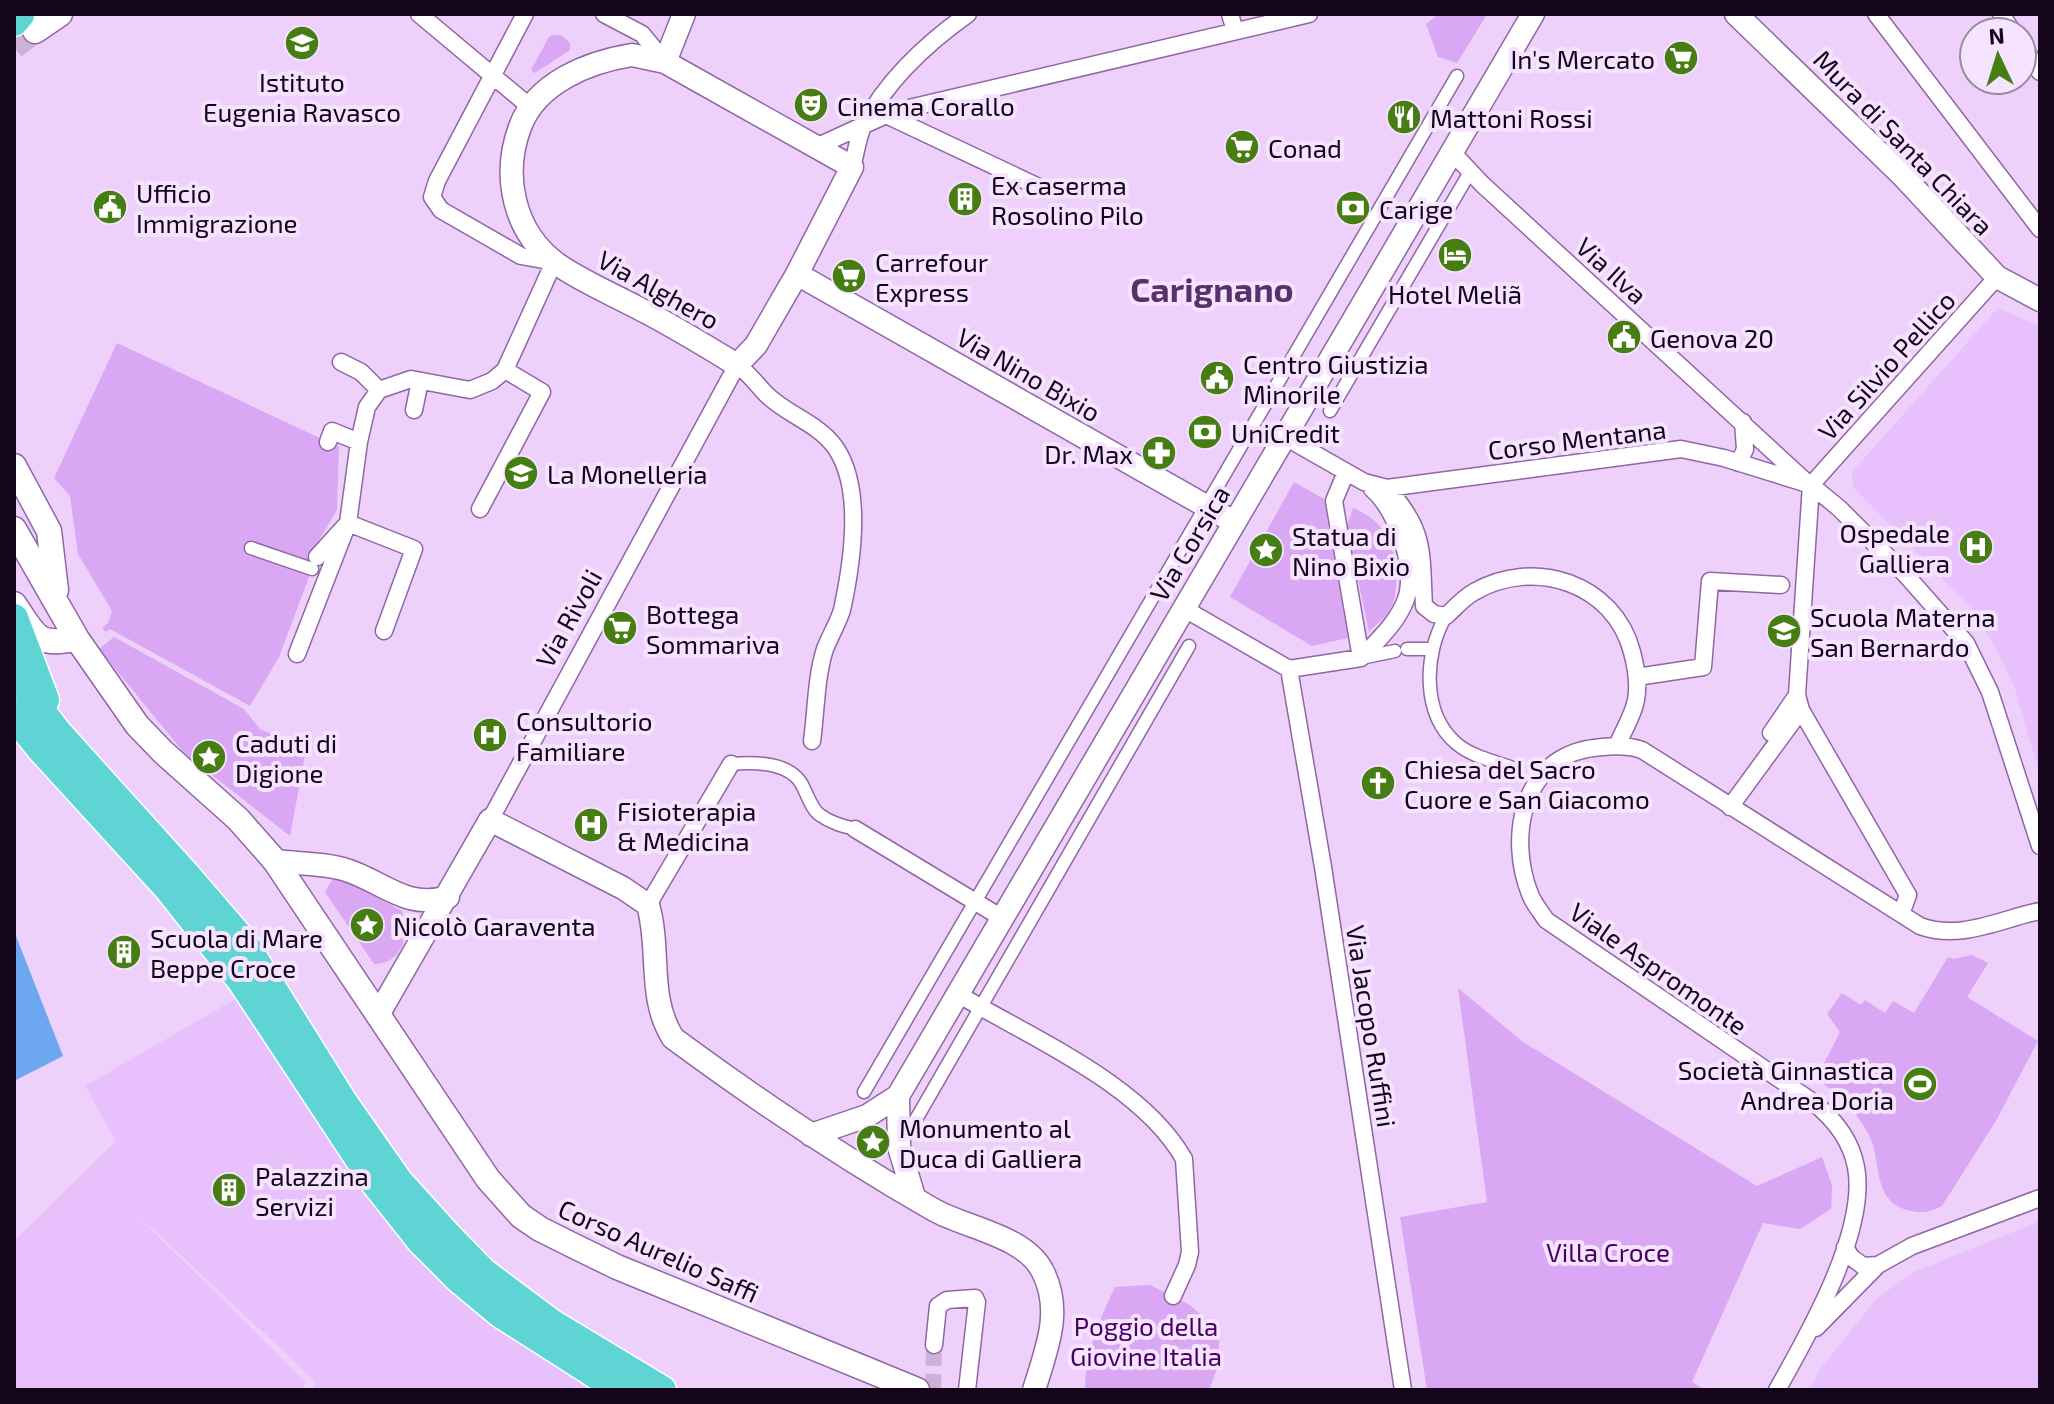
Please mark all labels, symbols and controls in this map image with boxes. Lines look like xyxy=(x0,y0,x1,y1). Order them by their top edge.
north arrow xyxy=(1958,16,2038,96)
text: N xyxy=(1988,22,2005,49)
school or university icon: Istituto Eugenia Ravasco xyxy=(283,24,321,62)
supermarket icon: In's Mercato xyxy=(1662,39,1700,77)
place label: In's Mercato xyxy=(1510,43,1655,74)
street label: Mura di Santa Chiara xyxy=(1808,43,2000,241)
place label: Istituto Eugenia Ravasco xyxy=(203,66,401,127)
theatre icon: Cinema Corallo xyxy=(792,86,830,124)
place label: Cinema Corallo xyxy=(837,90,1015,121)
restaurant icon: Mattoni Rossi xyxy=(1385,98,1423,136)
place label: Mattoni Rossi xyxy=(1430,102,1593,133)
supermarket icon: Conad xyxy=(1223,128,1261,166)
place label: Conad xyxy=(1268,132,1342,163)
place label: Ex caserma Rosolino Pilo xyxy=(991,169,1144,230)
place label: Ufficio Immigrazione xyxy=(136,177,298,238)
building icon: Ex caserma Rosolino Pilo xyxy=(946,180,984,218)
public building icon: Ufficio Immigrazione xyxy=(91,188,129,226)
bank icon: Carige xyxy=(1334,189,1372,227)
place label: Carige xyxy=(1379,193,1453,224)
street label: Via Ilva xyxy=(1570,230,1654,310)
hotel icon: Hotel Meliã xyxy=(1436,236,1474,274)
street label: Via Alghero xyxy=(593,243,725,335)
place label: Carrefour Express xyxy=(875,246,988,307)
supermarket icon: Carrefour Express xyxy=(830,257,868,295)
district label: Carignano xyxy=(1130,268,1294,309)
place label: Hotel Meliã xyxy=(1388,278,1522,309)
street label: Via Silvio Pellico xyxy=(1811,284,1961,446)
public building icon: Genova 20 xyxy=(1605,318,1643,356)
street label: Via Nino Bixio xyxy=(952,320,1106,428)
place label: Genova 20 xyxy=(1650,322,1774,353)
place label: Centro Giustizia Minorile xyxy=(1243,348,1429,409)
public building icon: Centro Giustizia Minorile xyxy=(1198,359,1236,397)
bank icon: UniCredit xyxy=(1186,413,1224,451)
street label: Corso Mentana xyxy=(1486,413,1668,465)
place label: UniCredit xyxy=(1231,417,1340,448)
pharmacy icon: Dr. Max xyxy=(1140,434,1178,472)
place label: Dr. Max xyxy=(1044,438,1133,469)
school or university icon: La Monelleria xyxy=(502,454,540,492)
place label: La Monelleria xyxy=(547,458,708,489)
street label: Via Corsica xyxy=(1142,480,1236,606)
place label: Ospedale Galliera xyxy=(1840,517,1950,578)
place label: Statua di Nino Bixio xyxy=(1292,520,1410,581)
hospital icon: Ospedale Galliera xyxy=(1957,528,1995,566)
place icon: Statua di Nino Bixio xyxy=(1247,531,1285,569)
street label: Via Rivoli xyxy=(528,564,608,672)
place label: Bottega Sommariva xyxy=(646,598,780,659)
place label: Scuola Materna San Bernardo xyxy=(1810,601,1995,662)
supermarket icon: Bottega Sommariva xyxy=(601,609,639,647)
school or university icon: Scuola Materna San Bernardo xyxy=(1765,612,1803,650)
place label: Consultorio Familiare xyxy=(516,705,653,766)
hospital icon: Consultorio Familiare xyxy=(471,716,509,754)
place label: Caduti di Digione xyxy=(235,727,337,788)
place icon: Caduti di Digione xyxy=(190,738,228,776)
place label: Chiesa del Sacro Cuore e San Giacomo xyxy=(1404,753,1650,814)
church icon: Chiesa del Sacro Cuore e San Giacomo xyxy=(1359,764,1397,802)
place label: Fisioterapia & Medicina xyxy=(617,795,756,856)
hospital icon: Fisioterapia & Medicina xyxy=(572,806,610,844)
street label: Viale Aspromonte xyxy=(1564,895,1754,1041)
place icon: Nicolò Garaventa xyxy=(348,906,386,944)
place label: Nicolò Garaventa xyxy=(393,910,596,941)
place label: Scuola di Mare Beppe Croce xyxy=(150,922,323,983)
street label: Via Jacopo Ruffini xyxy=(1341,923,1403,1129)
building icon: Scuola di Mare Beppe Croce xyxy=(105,933,143,971)
place label: Società Ginnastica Andrea Doria xyxy=(1678,1054,1894,1115)
sports icon: Società Ginnastica Andrea Doria xyxy=(1901,1065,1939,1103)
place label: Monumento al Duca di Galliera xyxy=(899,1112,1082,1173)
place icon: Monumento al Duca di Galliera xyxy=(854,1123,892,1161)
place label: Palazzina Servizi xyxy=(255,1160,369,1221)
building icon: Palazzina Servizi xyxy=(210,1171,248,1209)
street label: Corso Aurelio Saffi xyxy=(554,1192,764,1308)
park label: Villa Croce xyxy=(1546,1236,1670,1267)
park label: Poggio della Giovine Italia xyxy=(1070,1310,1222,1371)

